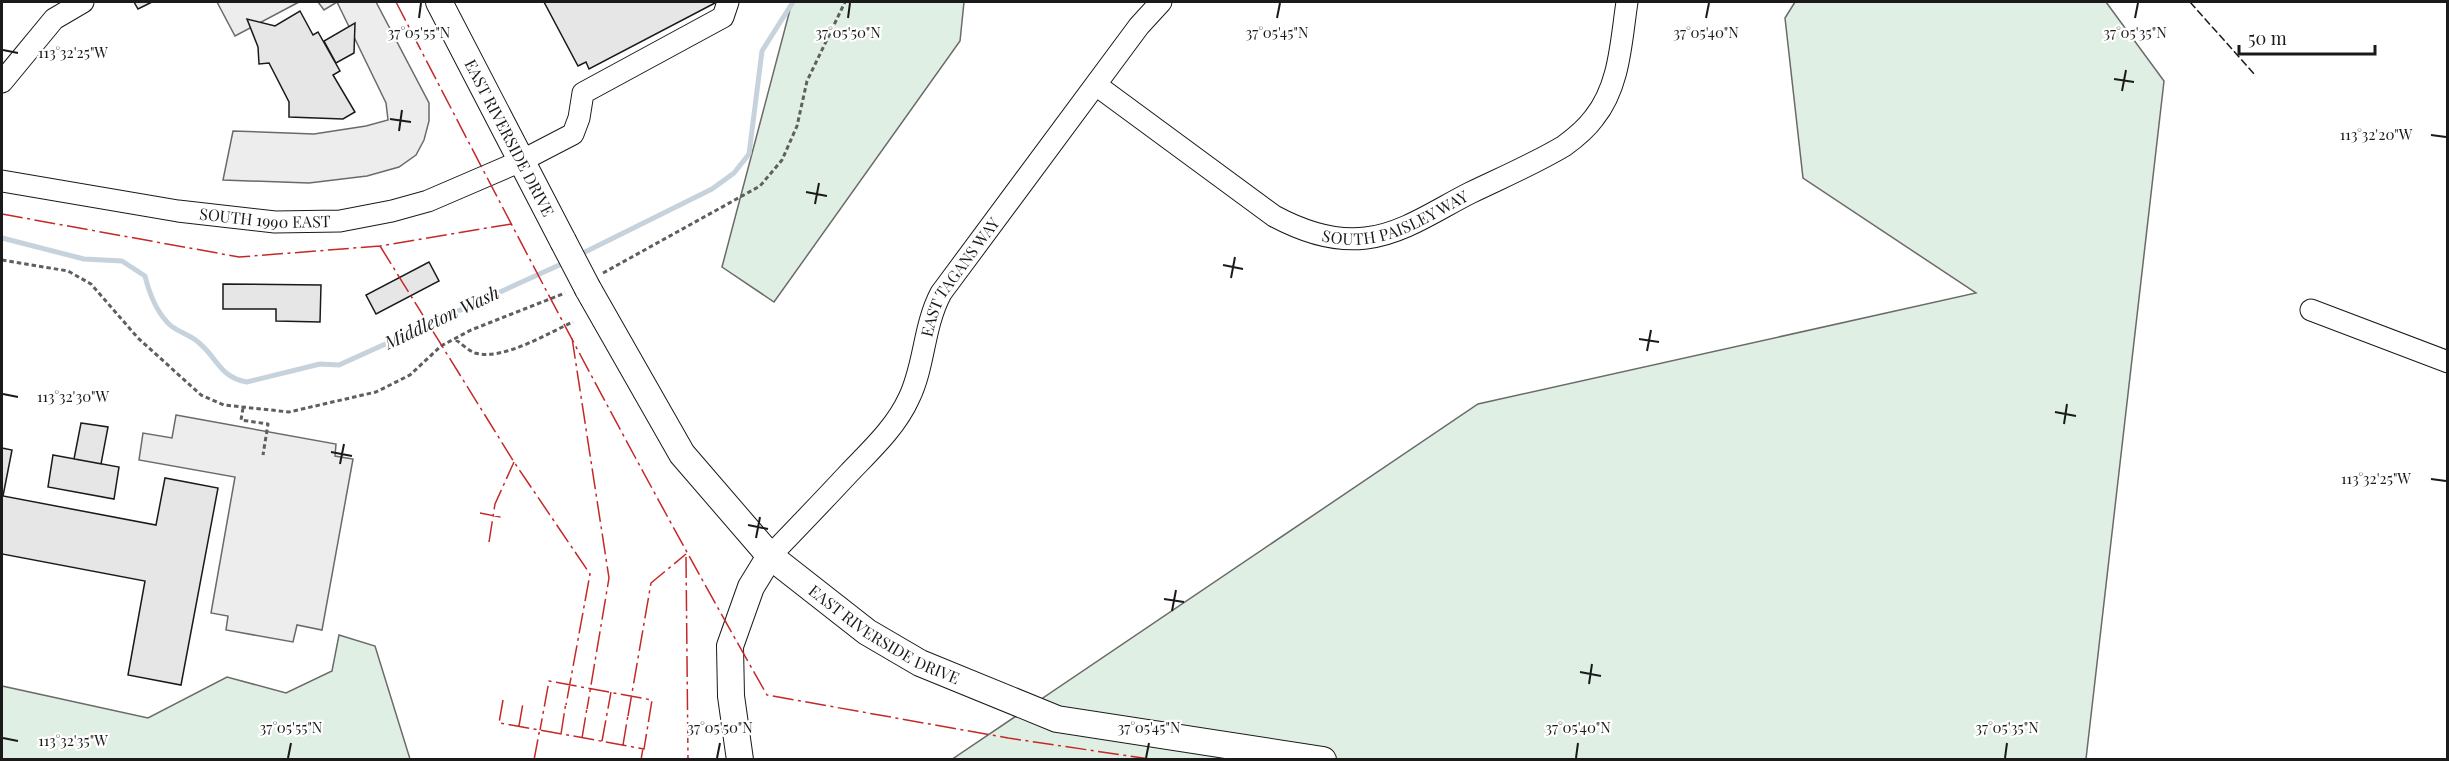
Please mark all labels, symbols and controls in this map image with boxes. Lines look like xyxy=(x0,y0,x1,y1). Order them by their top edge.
scale bar xyxy=(2239,18,2376,56)
text: 37°05'55"N xyxy=(388,22,451,42)
text: 37°05'50"N xyxy=(815,22,881,42)
text: 37°05'45"N xyxy=(1246,22,1309,42)
text: 37°05'40"N xyxy=(1673,22,1739,42)
text: 37°05'35"N xyxy=(2103,22,2167,42)
text: 50 m xyxy=(2248,26,2287,50)
text: 113°32'25"W xyxy=(38,42,108,62)
street label: EAST RIVERSIDE DRIVE xyxy=(460,55,559,220)
text: 113°32'20"W xyxy=(2340,124,2413,144)
street label: SOUTH PAISLEY WAY xyxy=(1320,185,1472,249)
street label: SOUTH 1990 EAST xyxy=(198,203,331,232)
street label: EAST TAGANS WAY xyxy=(916,212,1004,339)
water label: Middleton Wash xyxy=(379,280,503,355)
text: 113°32'30"W xyxy=(37,386,109,406)
text: 113°32'25"W xyxy=(2341,468,2411,488)
street label: EAST RIVERSIDE DRIVE xyxy=(805,580,963,688)
text: 37°05'55"N xyxy=(260,717,323,737)
text: 37°05'50"N xyxy=(687,717,753,737)
text: 37°05'45"N xyxy=(1118,717,1181,737)
text: 37°05'40"N xyxy=(1545,717,1611,737)
text: 37°05'35"N xyxy=(1975,717,2039,737)
text: 113°32'35"W xyxy=(38,730,108,750)

